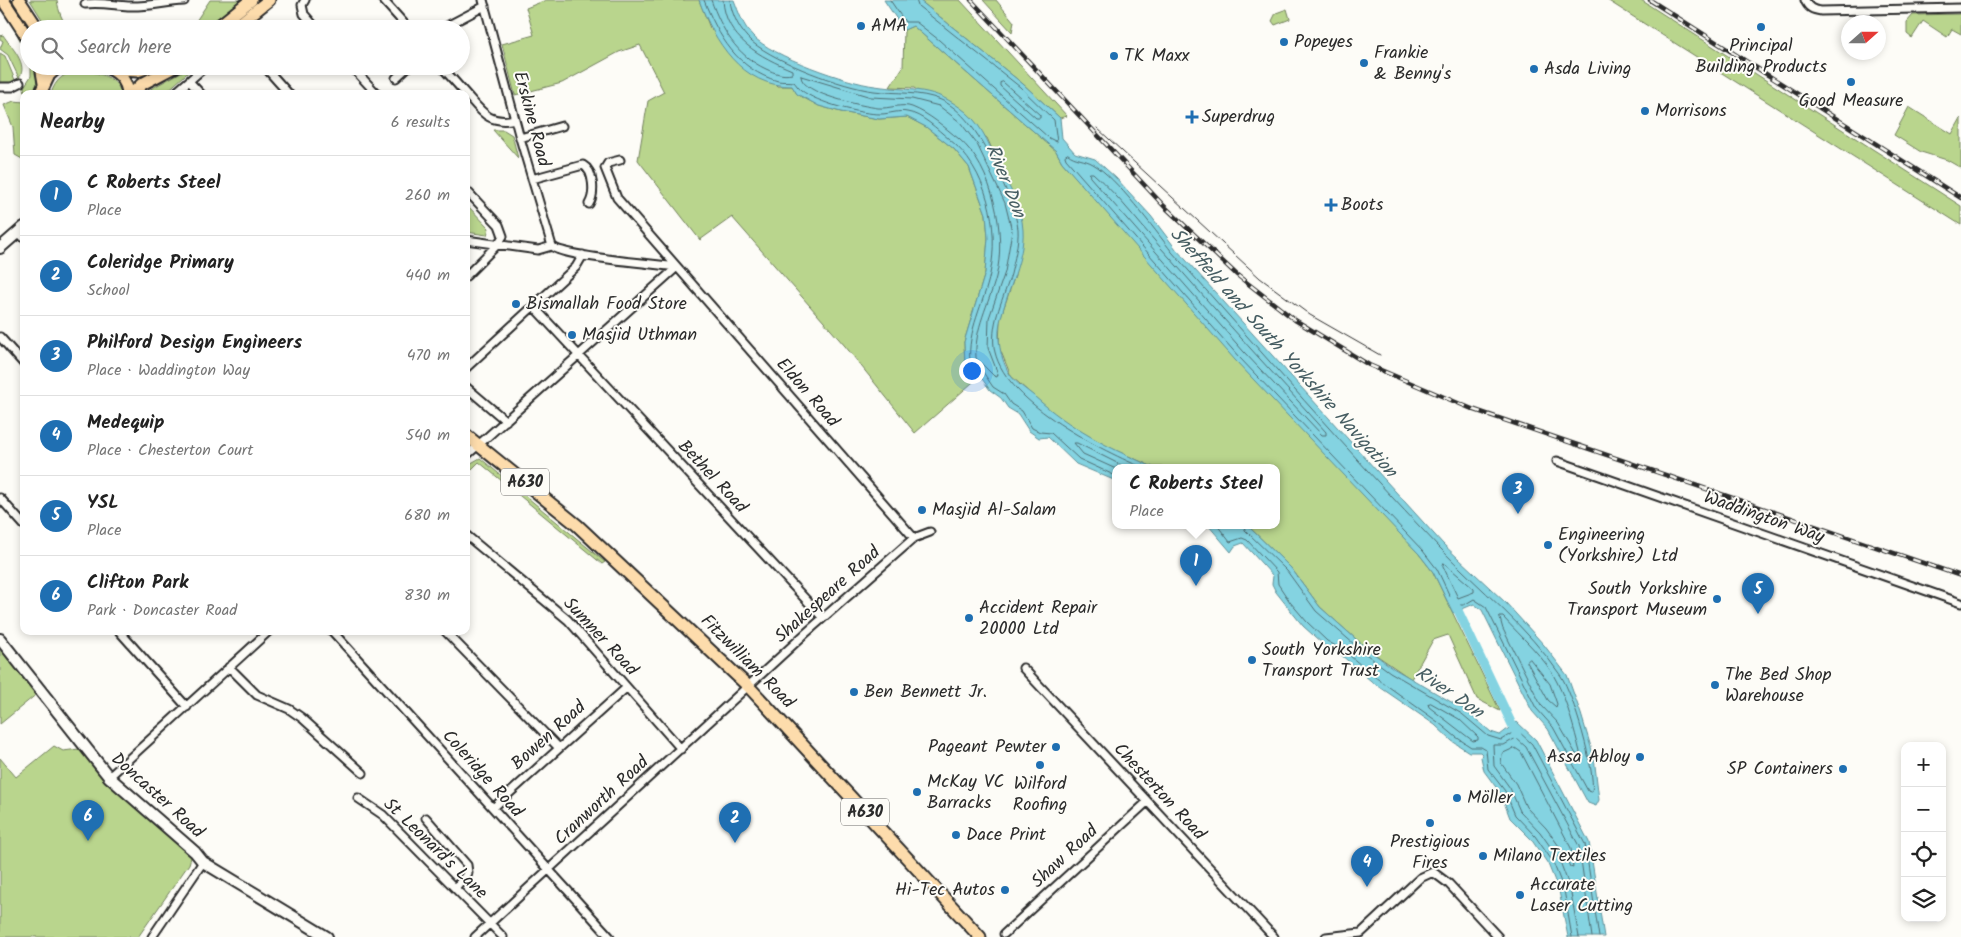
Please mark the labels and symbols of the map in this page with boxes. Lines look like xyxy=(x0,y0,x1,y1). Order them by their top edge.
place label: AMA xyxy=(871,12,907,41)
north arrow xyxy=(1841,15,1886,60)
marker: AMA xyxy=(855,20,867,32)
marker: Principal Building Products xyxy=(1755,21,1767,33)
place label: Popeyes xyxy=(1294,28,1353,57)
place label: Principal Building Products xyxy=(1695,32,1827,82)
marker: Popeyes xyxy=(1278,36,1290,48)
place label: Frankie & Benny's xyxy=(1374,39,1452,89)
place label: TK Maxx xyxy=(1124,42,1190,71)
marker: TK Maxx xyxy=(1108,50,1120,62)
place label: Asda Living xyxy=(1544,55,1631,84)
marker: Frankie & Benny's xyxy=(1358,57,1370,69)
marker: Asda Living xyxy=(1528,63,1540,75)
street label: Erskine Road xyxy=(504,68,558,171)
marker: Good Measure xyxy=(1845,76,1857,88)
place label: Good Measure xyxy=(1799,87,1903,116)
place label: Morrisons xyxy=(1655,97,1727,126)
place label: Superdrug xyxy=(1202,103,1275,132)
marker: Morrisons xyxy=(1639,105,1651,117)
marker: Superdrug xyxy=(1186,111,1198,123)
water label: River Don xyxy=(977,140,1034,224)
place label: Boots xyxy=(1341,191,1384,220)
marker: Boots xyxy=(1325,199,1337,211)
water label: Sheffield and South Yorkshire Navigation xyxy=(1162,221,1405,486)
place label: Bismallah Food Store xyxy=(526,290,687,319)
marker: Bismallah Food Store xyxy=(510,298,522,310)
place label: Masjid Uthman xyxy=(582,321,697,350)
marker: Masjid Uthman xyxy=(566,329,578,341)
street label: Eldon Road xyxy=(768,351,846,435)
your location xyxy=(959,358,985,384)
street label: Bethel Road xyxy=(670,433,755,521)
road number: A630 xyxy=(501,468,549,496)
pin: 3 xyxy=(1502,473,1534,514)
street label: Waddington Way xyxy=(1700,484,1829,552)
place label: Masjid Al-Salam xyxy=(932,496,1056,525)
marker: Masjid Al-Salam xyxy=(916,504,928,516)
place label: Engineering (Yorkshire) Ltd xyxy=(1558,521,1678,571)
street label: Shakespeare Road xyxy=(768,539,888,651)
marker: Engineering (Yorkshire) Ltd xyxy=(1542,539,1554,551)
pin: 1 xyxy=(1180,545,1212,586)
pin: 5 xyxy=(1742,573,1774,614)
place label: South Yorkshire Transport Museum xyxy=(1567,575,1707,625)
street label: Sumner Road xyxy=(555,591,645,684)
marker: South Yorkshire Transport Museum xyxy=(1711,593,1723,605)
place label: Accident Repair 20000 Ltd xyxy=(979,594,1098,644)
street label: Fitzwilliam Road xyxy=(693,608,802,717)
marker: Accident Repair 20000 Ltd xyxy=(963,612,975,624)
place label: South Yorkshire Transport Trust xyxy=(1262,636,1381,686)
marker: South Yorkshire Transport Trust xyxy=(1246,654,1258,666)
water label: River Don xyxy=(1409,659,1491,728)
place label: The Bed Shop Warehouse xyxy=(1725,661,1832,711)
place label: Ben Bennett Jr. xyxy=(864,678,987,707)
marker: The Bed Shop Warehouse xyxy=(1709,679,1721,691)
marker: Ben Bennett Jr. xyxy=(848,686,860,698)
street label: Bowen Road xyxy=(505,694,594,778)
street label: Coleridge Road xyxy=(434,723,530,826)
place label: Pageant Pewter xyxy=(928,733,1047,762)
street label: Chesterton Road xyxy=(1106,736,1213,848)
marker: Pageant Pewter xyxy=(1050,741,1062,753)
place label: Assa Abloy xyxy=(1547,743,1631,772)
street label: Doncaster Road xyxy=(104,746,211,847)
street label: Cranworth Road xyxy=(548,748,657,853)
marker: Assa Abloy xyxy=(1634,751,1646,763)
place label: SP Containers xyxy=(1727,755,1833,784)
marker: Wilford Roofing xyxy=(1034,759,1046,771)
marker: SP Containers xyxy=(1837,763,1849,775)
place label: McKay VC Barracks xyxy=(927,768,1004,818)
place label: Wilford Roofing xyxy=(1013,770,1067,820)
place label: Möller xyxy=(1467,784,1513,813)
marker: McKay VC Barracks xyxy=(911,786,923,798)
street label: St Leonard's Lane xyxy=(376,791,494,907)
marker: Möller xyxy=(1451,792,1463,804)
road number: A630 xyxy=(841,799,889,826)
pin: 6 xyxy=(72,800,104,841)
pin: 2 xyxy=(719,802,751,843)
street label: Shaw Road xyxy=(1025,817,1106,896)
marker: Prestigious Fires xyxy=(1424,817,1436,829)
place label: Dace Print xyxy=(966,821,1047,850)
place label: Prestigious Fires xyxy=(1390,828,1470,878)
marker: Dace Print xyxy=(950,829,962,841)
place label: Milano Textiles xyxy=(1493,842,1606,871)
pin: 4 xyxy=(1351,846,1383,887)
marker: Milano Textiles xyxy=(1477,850,1489,862)
place label: Accurate Laser Cutting xyxy=(1530,871,1633,921)
place label: Hi-Tec Autos xyxy=(895,876,995,905)
marker: Hi-Tec Autos xyxy=(999,884,1011,896)
marker: Accurate Laser Cutting xyxy=(1514,889,1526,901)

